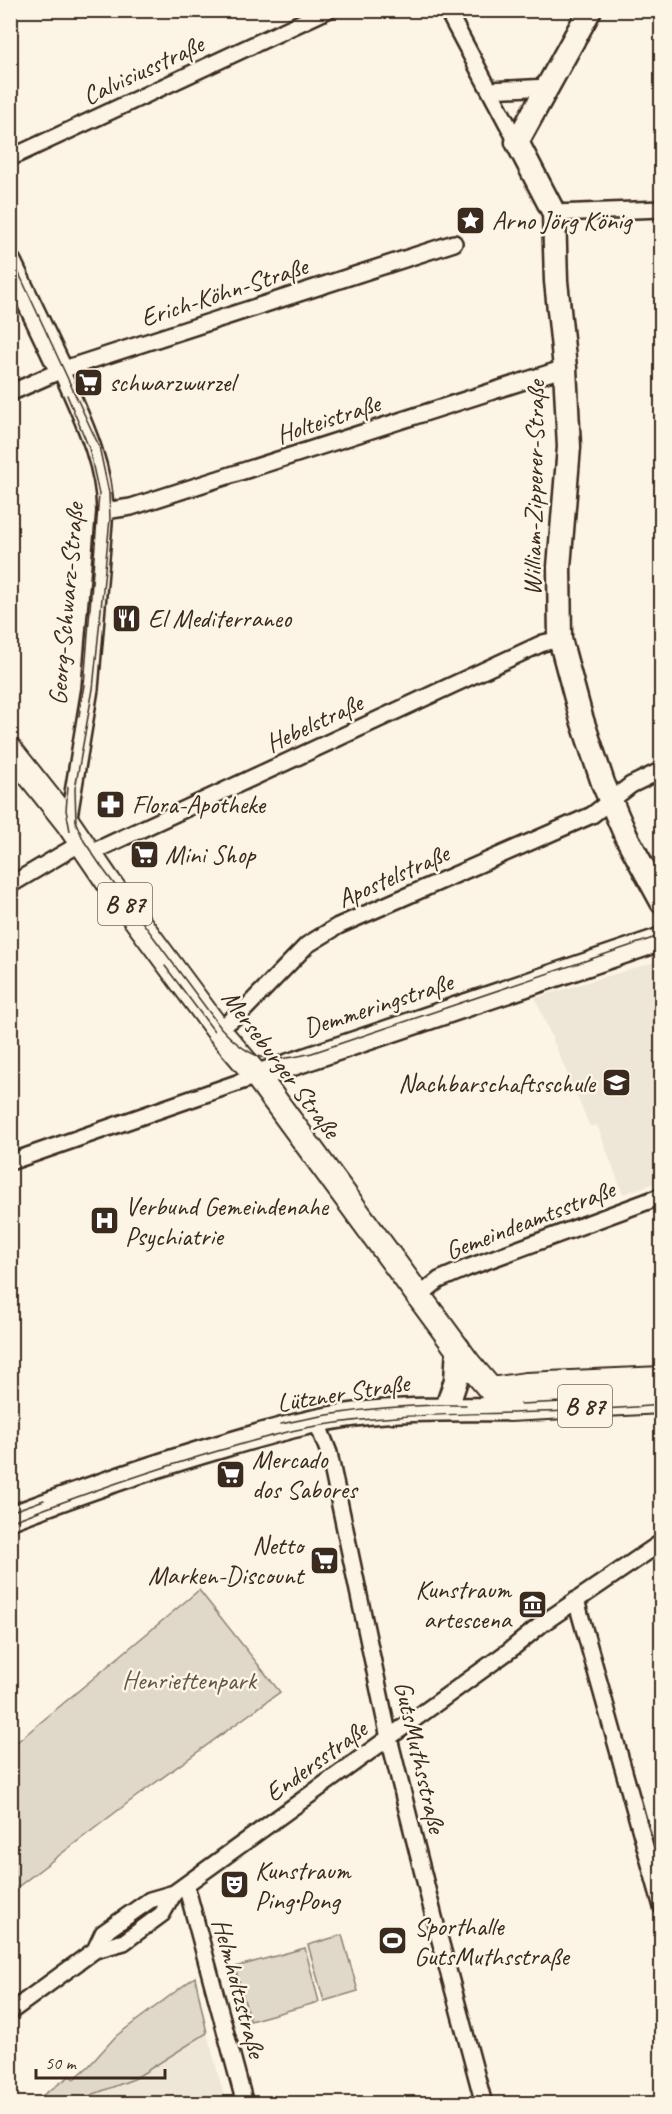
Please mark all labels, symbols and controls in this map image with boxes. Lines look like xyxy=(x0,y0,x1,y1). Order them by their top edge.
street label: Calvisiusstraße xyxy=(77,27,211,112)
place icon: Arno Jörg König xyxy=(455,204,487,236)
place label: Arno Jörg König xyxy=(492,204,633,237)
street label: Erich-Köhn-Straße xyxy=(137,249,314,334)
supermarket icon: schwarzwurzel xyxy=(72,366,104,398)
place label: schwarzwurzel xyxy=(109,366,239,399)
street label: William-Zipperer-Straße xyxy=(516,378,552,596)
street label: Holteistraße xyxy=(272,386,386,451)
street label: Georg-Schwarz-Straße xyxy=(41,499,91,706)
restaurant icon: El Mediterraneo xyxy=(111,602,143,634)
place label: El Mediterraneo xyxy=(148,602,293,635)
street label: Hebelstraße xyxy=(260,685,370,760)
pharmacy icon: Flora-Apotheke xyxy=(95,788,127,820)
place label: Flora-Apotheke xyxy=(132,788,267,821)
street label: Apostelstraße xyxy=(332,836,456,915)
supermarket icon: Mini Shop xyxy=(128,838,160,870)
place label: Mini Shop xyxy=(165,838,257,871)
road number: B 87 xyxy=(98,883,152,925)
street label: Demmeringstraße xyxy=(299,965,459,1045)
street label: Merseburger Straße xyxy=(214,983,349,1147)
place label: Nachbarschaftsschule xyxy=(398,1067,597,1100)
school or university icon: Nachbarschaftsschule xyxy=(600,1067,632,1099)
street label: Gemeindeamtsstraße xyxy=(441,1172,622,1267)
place label: Verbund Gemeindenahe Psychiatrie xyxy=(125,1190,329,1253)
hospital icon: Verbund Gemeindenahe Psychiatrie xyxy=(88,1205,120,1237)
street label: Lützner Straße xyxy=(275,1366,414,1420)
road number: B 87 xyxy=(558,1385,612,1427)
place label: Mercado dos Sabores xyxy=(252,1443,359,1506)
supermarket icon: Mercado dos Sabores xyxy=(215,1458,247,1490)
place label: Netto Marken-Discount xyxy=(148,1529,306,1592)
supermarket icon: Netto Marken-Discount xyxy=(308,1544,340,1576)
place label: Kunstraum artescena xyxy=(416,1573,513,1636)
museum icon: Kunstraum artescena xyxy=(516,1588,548,1620)
park label: Henriettenpark xyxy=(122,1664,257,1697)
street label: GutsMuthsstraße xyxy=(387,1678,454,1839)
street label: Endersstraße xyxy=(258,1711,376,1809)
place label: Kunstraum Ping•Pong xyxy=(255,1854,353,1917)
theatre icon: Kunstraum Ping•Pong xyxy=(218,1869,250,1901)
place label: Sporthalle GutsMuthsstraße xyxy=(414,1910,571,1973)
street label: Helmholtzstraße xyxy=(205,1915,274,2064)
sports icon: Sporthalle GutsMuthsstraße xyxy=(377,1925,409,1957)
scale bar xyxy=(36,2042,165,2080)
text: 50 m xyxy=(45,2052,78,2074)

